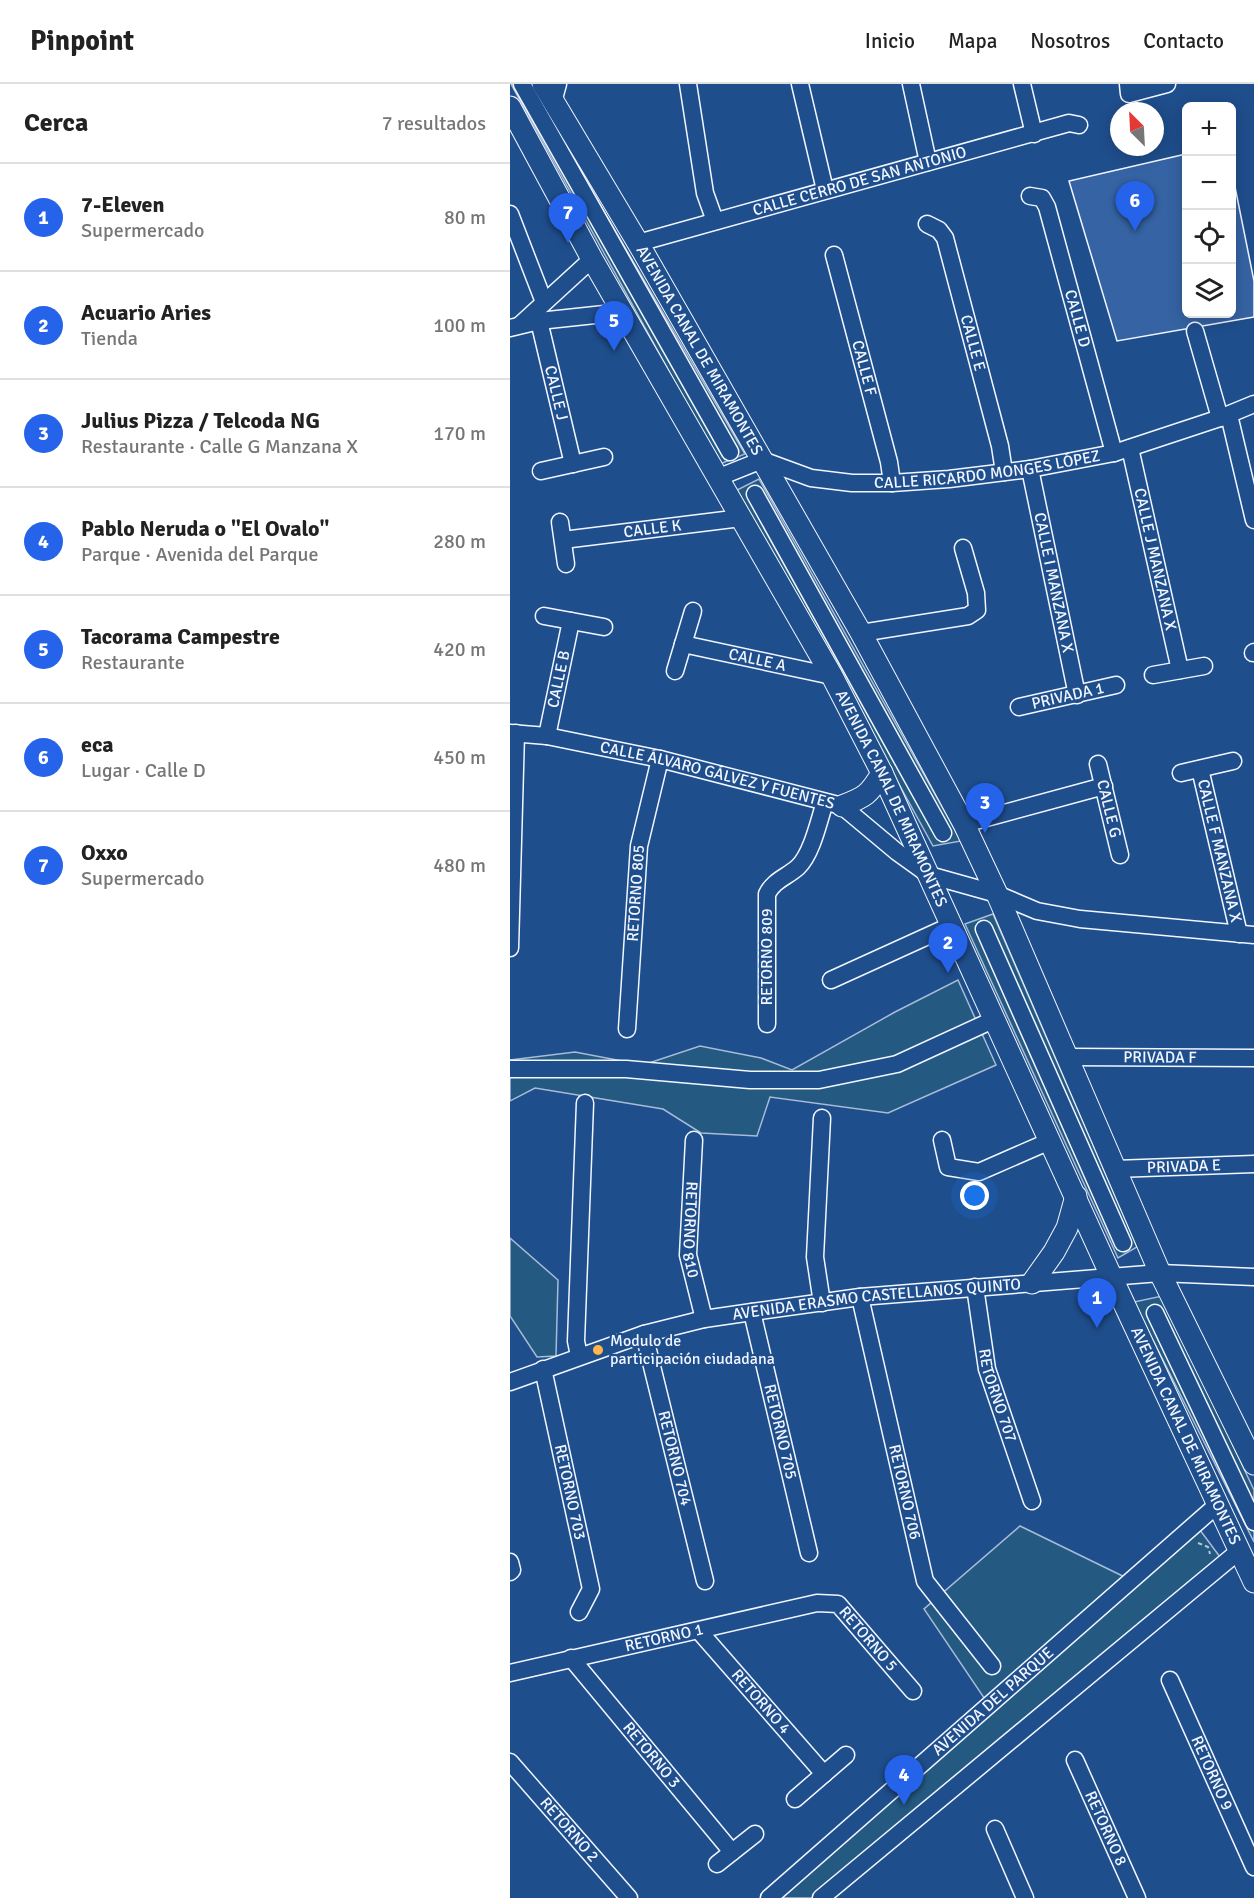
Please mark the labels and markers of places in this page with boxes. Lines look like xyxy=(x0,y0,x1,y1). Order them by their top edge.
pin: 6 xyxy=(1116,182,1154,231)
pin: 7 xyxy=(548,194,588,243)
pin: 5 xyxy=(594,302,634,351)
pin: 3 xyxy=(966,784,1004,833)
pin: 2 xyxy=(928,924,968,973)
pin: 1 xyxy=(1078,1278,1116,1328)
place label: Modulo de participación ciudadana xyxy=(610,1331,775,1369)
marker: Modulo de participación ciudadana xyxy=(591,1343,605,1357)
pin: 4 xyxy=(884,1756,924,1805)

